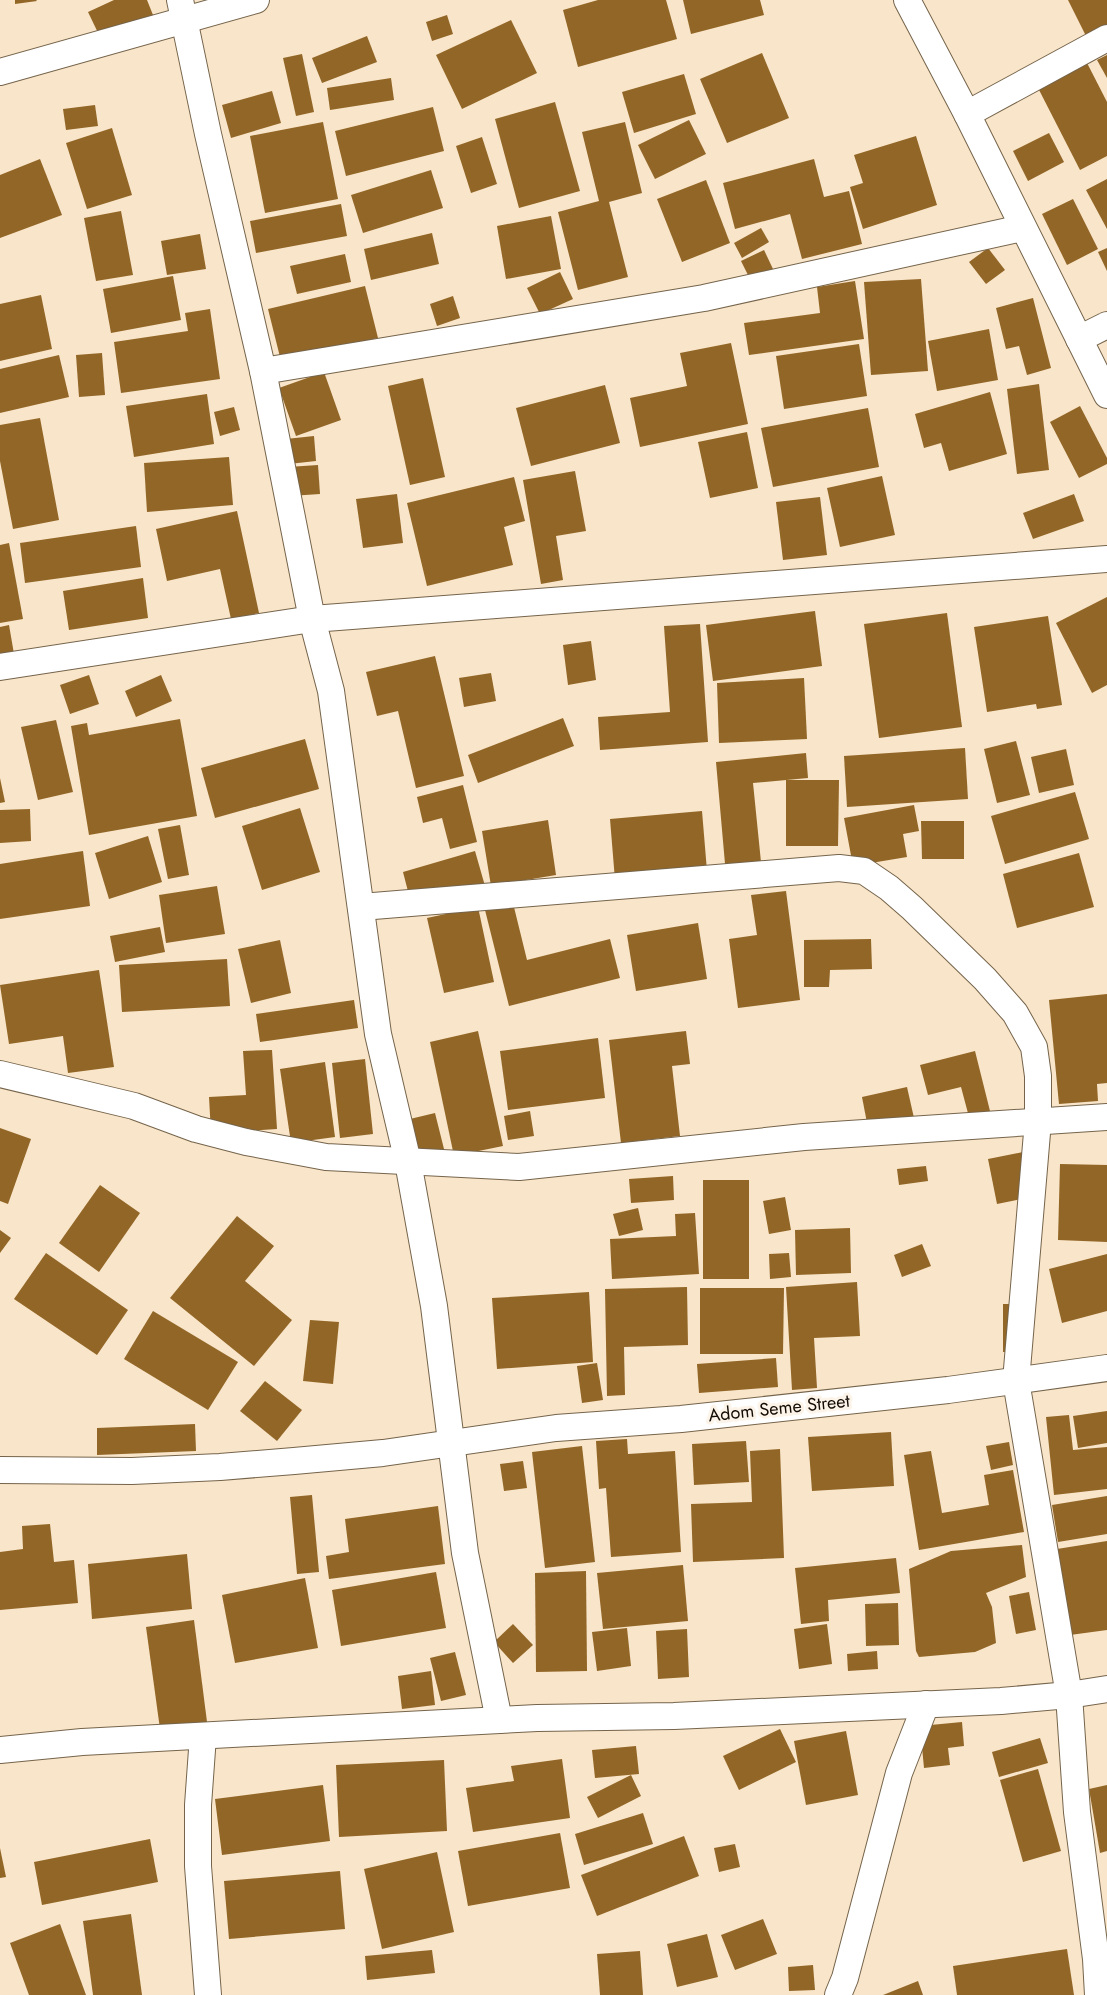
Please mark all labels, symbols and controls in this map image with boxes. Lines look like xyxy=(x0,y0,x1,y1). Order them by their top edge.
street label: Adom Seme Street xyxy=(707,1388,852,1428)

